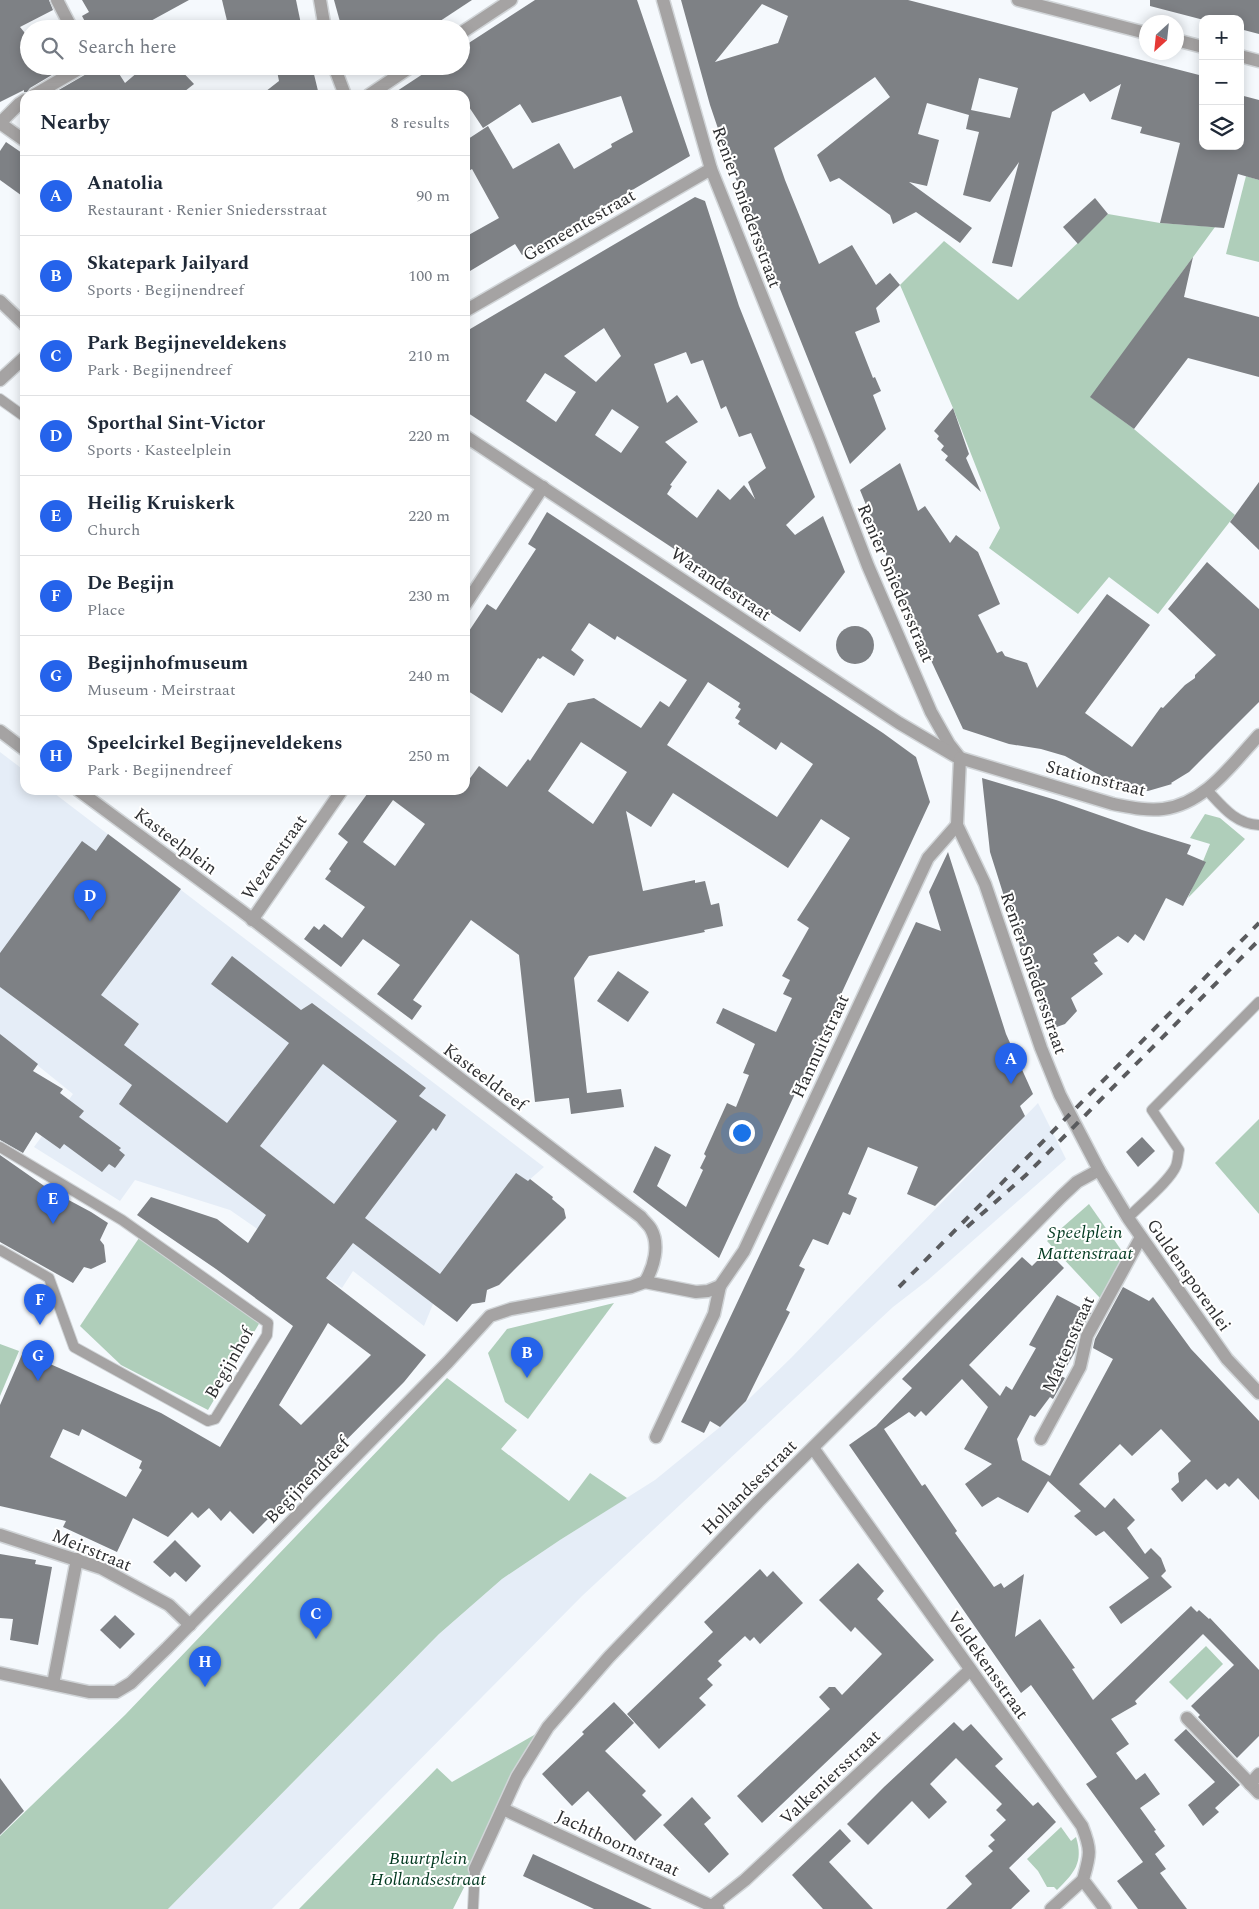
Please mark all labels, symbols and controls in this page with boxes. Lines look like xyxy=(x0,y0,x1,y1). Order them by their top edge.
north arrow xyxy=(1139,15,1184,60)
map controls xyxy=(1199,15,1244,150)
button: + xyxy=(1199,15,1244,60)
search box xyxy=(20,20,470,75)
text: Search here xyxy=(78,33,177,62)
icon: search xyxy=(38,34,66,62)
button: − xyxy=(1199,60,1244,105)
button: layers xyxy=(1199,105,1244,150)
text: Nearby xyxy=(40,107,110,139)
text: 8 results xyxy=(391,111,450,135)
street label: Renier Sniedersstraat xyxy=(705,123,788,292)
text: Anatolia xyxy=(87,169,163,198)
street label: Gemeentestraat xyxy=(518,182,641,269)
text: A xyxy=(50,184,62,208)
text: 90 m xyxy=(416,184,450,208)
text: Restaurant · Renier Sniedersstraat xyxy=(87,198,327,222)
text: Skatepark Jailyard xyxy=(87,249,249,278)
text: B xyxy=(50,264,62,288)
text: 100 m xyxy=(408,264,450,288)
text: Sports · Begijnendreef xyxy=(87,278,244,302)
text: Park Begijneveldekens xyxy=(87,329,287,358)
text: C xyxy=(50,344,62,368)
text: 210 m xyxy=(408,344,450,368)
text: Park · Begijnendreef xyxy=(87,358,232,382)
text: Sporthal Sint-Victor xyxy=(87,409,265,438)
text: D xyxy=(50,424,62,448)
text: 220 m xyxy=(408,424,450,448)
text: Sports · Kasteelplein xyxy=(87,438,232,462)
text: Heilig Kruiskerk xyxy=(87,489,235,518)
street label: Renier Sniedersstraat xyxy=(850,500,941,667)
text: E xyxy=(51,504,61,528)
text: 220 m xyxy=(408,504,450,528)
text: Church xyxy=(87,518,140,542)
street label: Warandestraat xyxy=(665,541,777,628)
text: De Begijn xyxy=(87,569,174,598)
text: F xyxy=(51,584,61,608)
text: 230 m xyxy=(408,584,450,608)
text: Place xyxy=(87,598,125,622)
text: Begijnhofmuseum xyxy=(87,649,248,678)
text: G xyxy=(50,664,62,688)
text: 240 m xyxy=(408,664,450,688)
text: Museum · Meirstraat xyxy=(87,678,236,702)
text: Speelcirkel Begijneveldekens xyxy=(87,729,343,758)
text: H xyxy=(49,744,63,768)
text: 250 m xyxy=(408,744,450,768)
street label: Stationstraat xyxy=(1043,753,1149,804)
text: Park · Begijnendreef xyxy=(87,758,232,782)
street label: Kasteelplein xyxy=(128,801,223,882)
street label: Wezenstraat xyxy=(235,809,314,906)
pin: D xyxy=(74,880,106,921)
street label: Renier Sniedersstraat xyxy=(993,888,1074,1058)
street label: Hannuitstraat xyxy=(785,990,856,1103)
street label: Kasteeldreef xyxy=(437,1037,534,1119)
pin: A xyxy=(995,1043,1027,1084)
your location xyxy=(729,1120,755,1146)
pin: E xyxy=(37,1183,69,1224)
street label: Guldensporenlei xyxy=(1140,1213,1238,1337)
park label: Speelplein Mattenstraat xyxy=(1037,1219,1133,1267)
pin: F xyxy=(24,1284,56,1325)
street label: Mattenstraat xyxy=(1035,1291,1102,1397)
street label: Begijnhof xyxy=(198,1321,262,1404)
pin: B xyxy=(511,1337,543,1378)
pin: G xyxy=(22,1340,54,1381)
street label: Begijnendreef xyxy=(259,1429,357,1530)
street label: Hollandsestraat xyxy=(695,1433,804,1542)
street label: Meirstraat xyxy=(48,1522,136,1579)
pin: C xyxy=(300,1598,332,1639)
street label: Veldekensstraat xyxy=(940,1605,1035,1725)
pin: H xyxy=(189,1646,221,1687)
street label: Valkeniersstraat xyxy=(774,1723,887,1831)
street label: Jachthoornstraat xyxy=(551,1803,684,1884)
park label: Buurtplein Hollandsestraat xyxy=(370,1845,486,1893)

